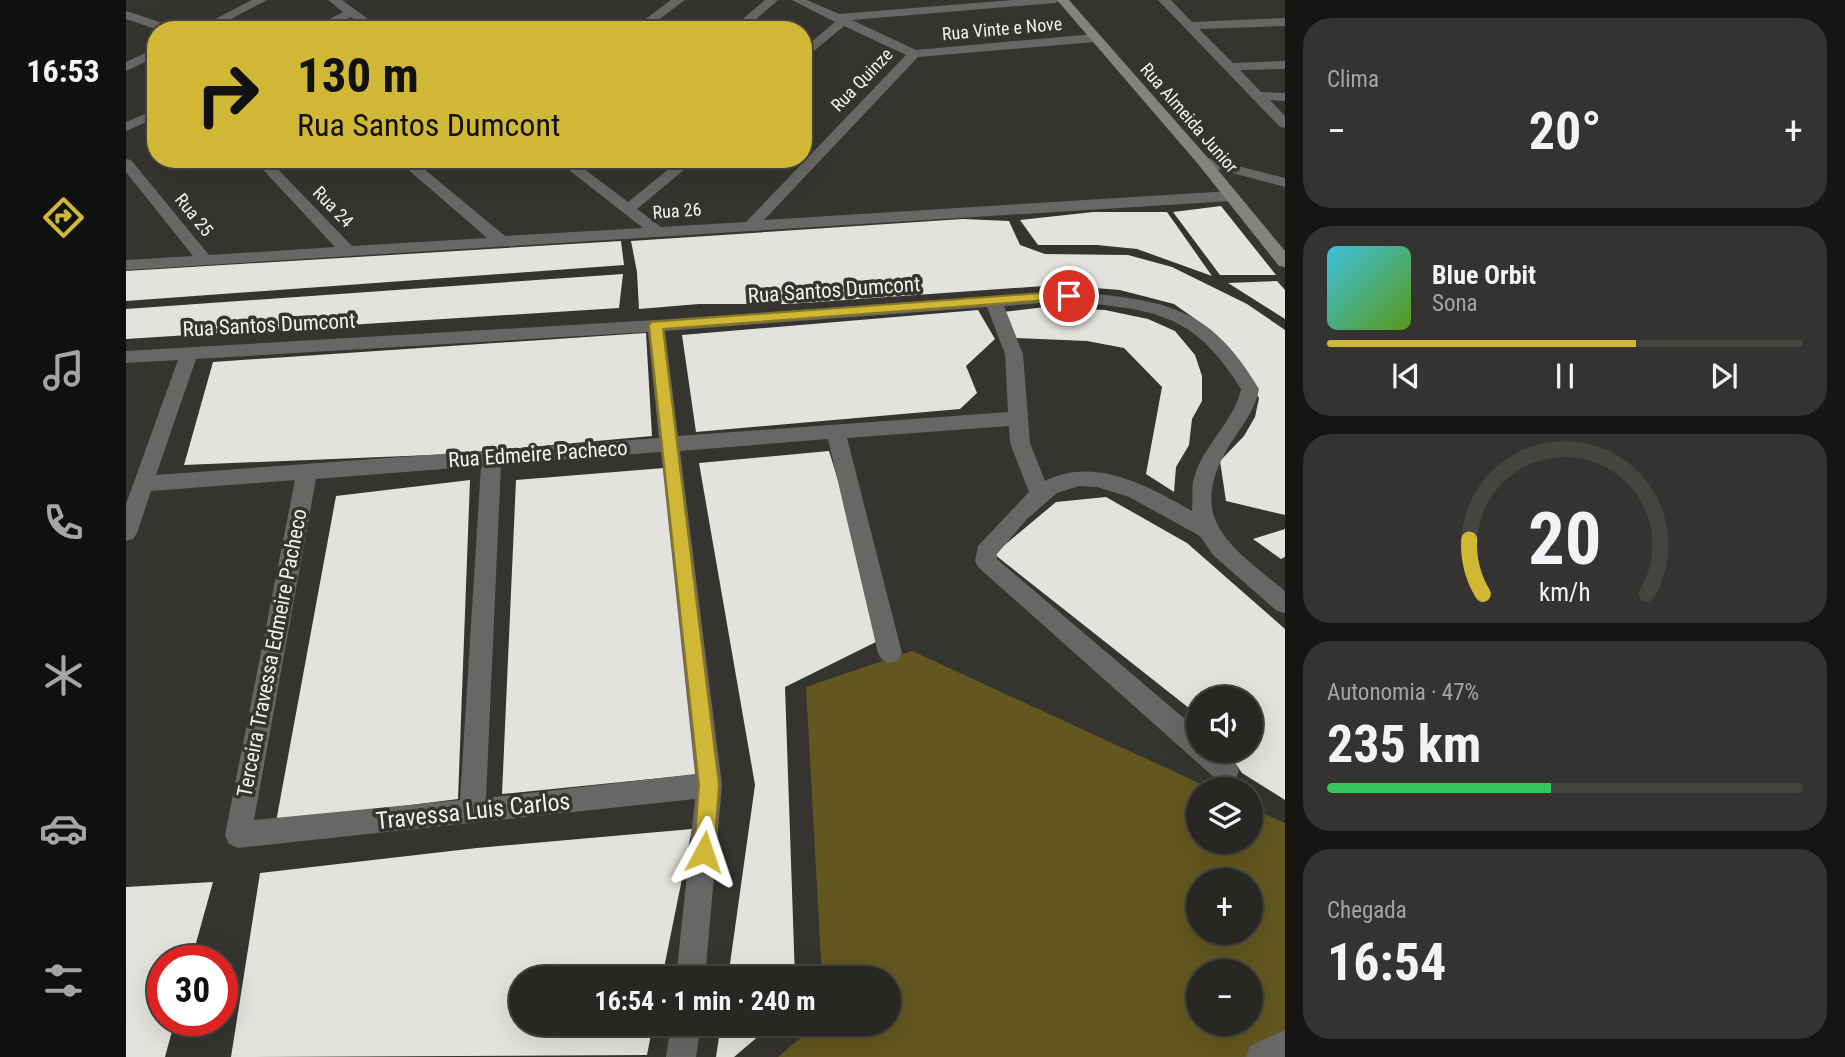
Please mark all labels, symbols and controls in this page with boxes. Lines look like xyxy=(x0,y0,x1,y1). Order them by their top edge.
street label: Rua Vinte e Nove xyxy=(941,13,1063,44)
street label: Rua Quinze xyxy=(826,44,897,116)
text: 130 m xyxy=(297,47,419,104)
icon: right xyxy=(182,49,273,140)
text: 16:53 xyxy=(26,52,100,90)
street label: Rua Almeida Junior xyxy=(1136,59,1243,177)
text: Clima xyxy=(1327,66,1379,93)
text: 20° xyxy=(1529,101,1601,162)
text: Rua Santos Dumcont xyxy=(297,106,560,144)
text: − xyxy=(1327,109,1346,153)
text: + xyxy=(1784,109,1803,153)
street label: Rua 24 xyxy=(309,182,358,232)
street label: Rua 25 xyxy=(171,189,218,240)
icon: directions xyxy=(39,193,88,242)
street label: Rua 26 xyxy=(652,198,702,223)
text: Blue Orbit xyxy=(1432,260,1536,290)
pin xyxy=(1039,266,1099,326)
street label: Rua Santos Dumcont xyxy=(747,272,921,308)
icon: arrive xyxy=(1050,277,1088,315)
text: Sona xyxy=(1432,290,1478,317)
street label: Rua Santos Dumcont xyxy=(182,308,356,342)
icon: music xyxy=(39,346,88,395)
icon: previous xyxy=(1387,357,1425,395)
icon: pause xyxy=(1546,357,1584,395)
icon: next xyxy=(1705,357,1743,395)
street label: Rua Edmeire Pacheco xyxy=(448,436,628,472)
text: 20 xyxy=(1528,497,1602,583)
icon: phone xyxy=(39,498,88,547)
street label: Terceira Travessa Edmeire Pacheco xyxy=(232,507,312,799)
text: km/h xyxy=(1539,578,1591,607)
icon: climate xyxy=(39,651,88,700)
text: Autonomia · 47% xyxy=(1327,679,1479,706)
map controls xyxy=(1186,686,1263,1036)
button: sound xyxy=(1186,686,1263,763)
text: 235 km xyxy=(1327,714,1481,775)
button: layers xyxy=(1186,777,1263,854)
street label: Travessa Luis Carlos xyxy=(374,787,572,835)
icon: car xyxy=(39,804,88,853)
position arrow xyxy=(667,815,741,889)
button: + xyxy=(1186,868,1263,945)
text: Chegada xyxy=(1327,897,1407,924)
text: 16:54 xyxy=(1327,932,1446,993)
speed limit sign: 30 xyxy=(147,945,238,1036)
icon: filters xyxy=(39,956,88,1005)
button: − xyxy=(1186,959,1263,1036)
text: 16:54 · 1 min · 240 m xyxy=(595,986,815,1016)

